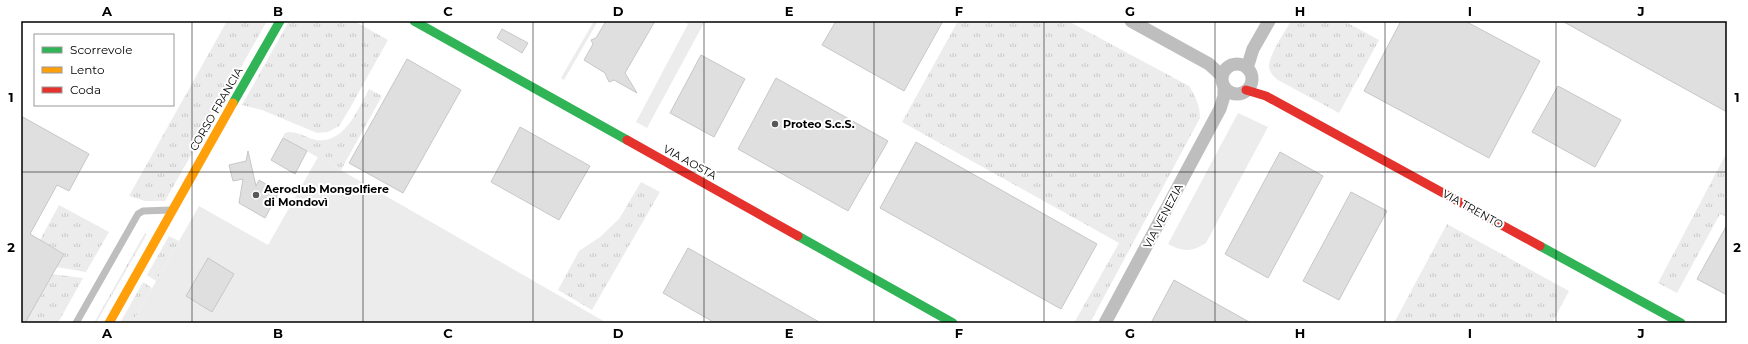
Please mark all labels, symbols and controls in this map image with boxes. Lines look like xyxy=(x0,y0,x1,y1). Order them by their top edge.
text: A xyxy=(101,3,113,19)
text: B xyxy=(273,3,283,19)
text: C xyxy=(443,3,453,19)
text: D xyxy=(613,3,624,19)
text: E xyxy=(785,3,794,19)
text: F xyxy=(955,3,963,19)
text: G xyxy=(1125,3,1135,19)
text: H xyxy=(1295,3,1305,19)
text: I xyxy=(1468,3,1472,19)
text: J xyxy=(1636,3,1645,19)
legend xyxy=(34,34,174,106)
text: Scorrevole xyxy=(70,42,132,57)
text: Lento xyxy=(70,62,105,77)
street label: CORSO FRANCIA xyxy=(186,65,246,153)
text: Coda xyxy=(70,82,101,97)
text: 1 xyxy=(8,89,14,105)
text: 1 xyxy=(1734,89,1740,105)
place label: Proteo S.c.S. xyxy=(783,117,855,131)
marker: Proteo S.c.S. xyxy=(770,119,780,129)
street label: VIA AOSTA xyxy=(661,142,719,182)
street label: VIA VENEZIA xyxy=(1140,181,1186,251)
place label: Aeroclub Mongolfiere di Mondovì xyxy=(263,182,389,209)
street label: VIA TRENTO xyxy=(1440,186,1506,232)
marker: Aeroclub Mongolfiere di Mondovì xyxy=(251,190,261,200)
text: 2 xyxy=(7,239,15,255)
text: 2 xyxy=(1733,239,1741,255)
text: A xyxy=(101,325,113,341)
text: B xyxy=(273,325,283,341)
text: C xyxy=(443,325,453,341)
text: D xyxy=(613,325,624,341)
text: E xyxy=(785,325,794,341)
text: F xyxy=(955,325,963,341)
text: G xyxy=(1125,325,1135,341)
text: H xyxy=(1295,325,1305,341)
text: I xyxy=(1468,325,1472,341)
text: J xyxy=(1636,325,1645,341)

